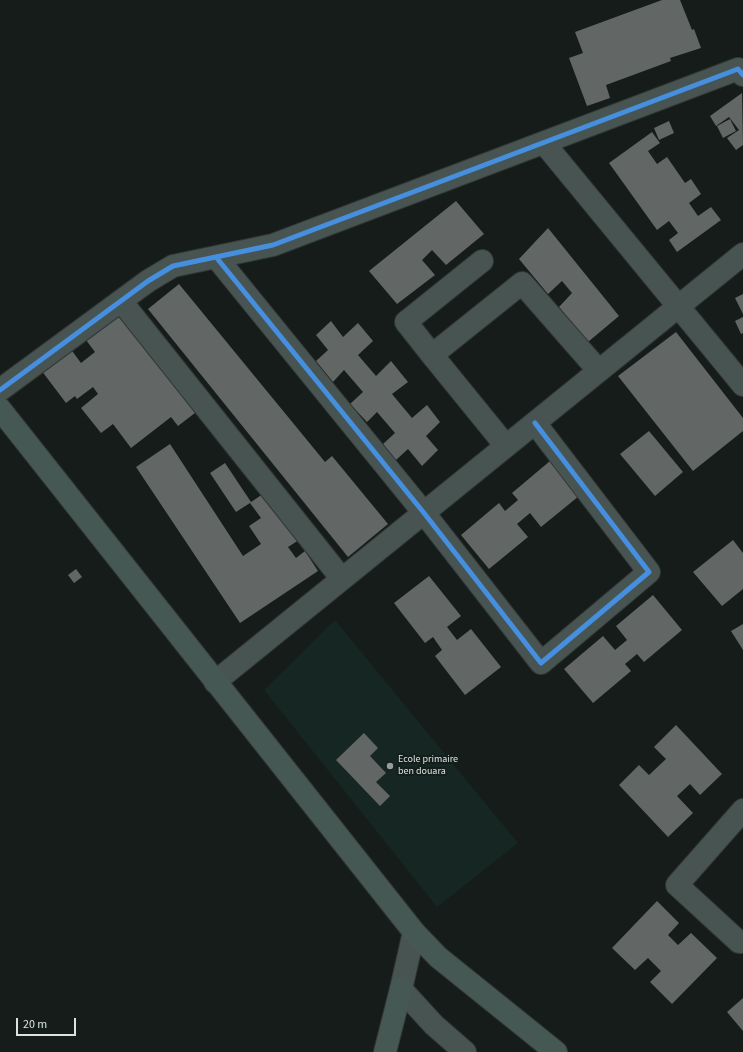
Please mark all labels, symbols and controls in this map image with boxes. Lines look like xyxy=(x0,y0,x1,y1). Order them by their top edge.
place label: Ecole primaire ben douara xyxy=(398,754,458,778)
marker: Ecole primaire ben douara xyxy=(385,761,395,771)
scale bar xyxy=(18,1010,78,1036)
text: 20 m xyxy=(23,1016,47,1033)

